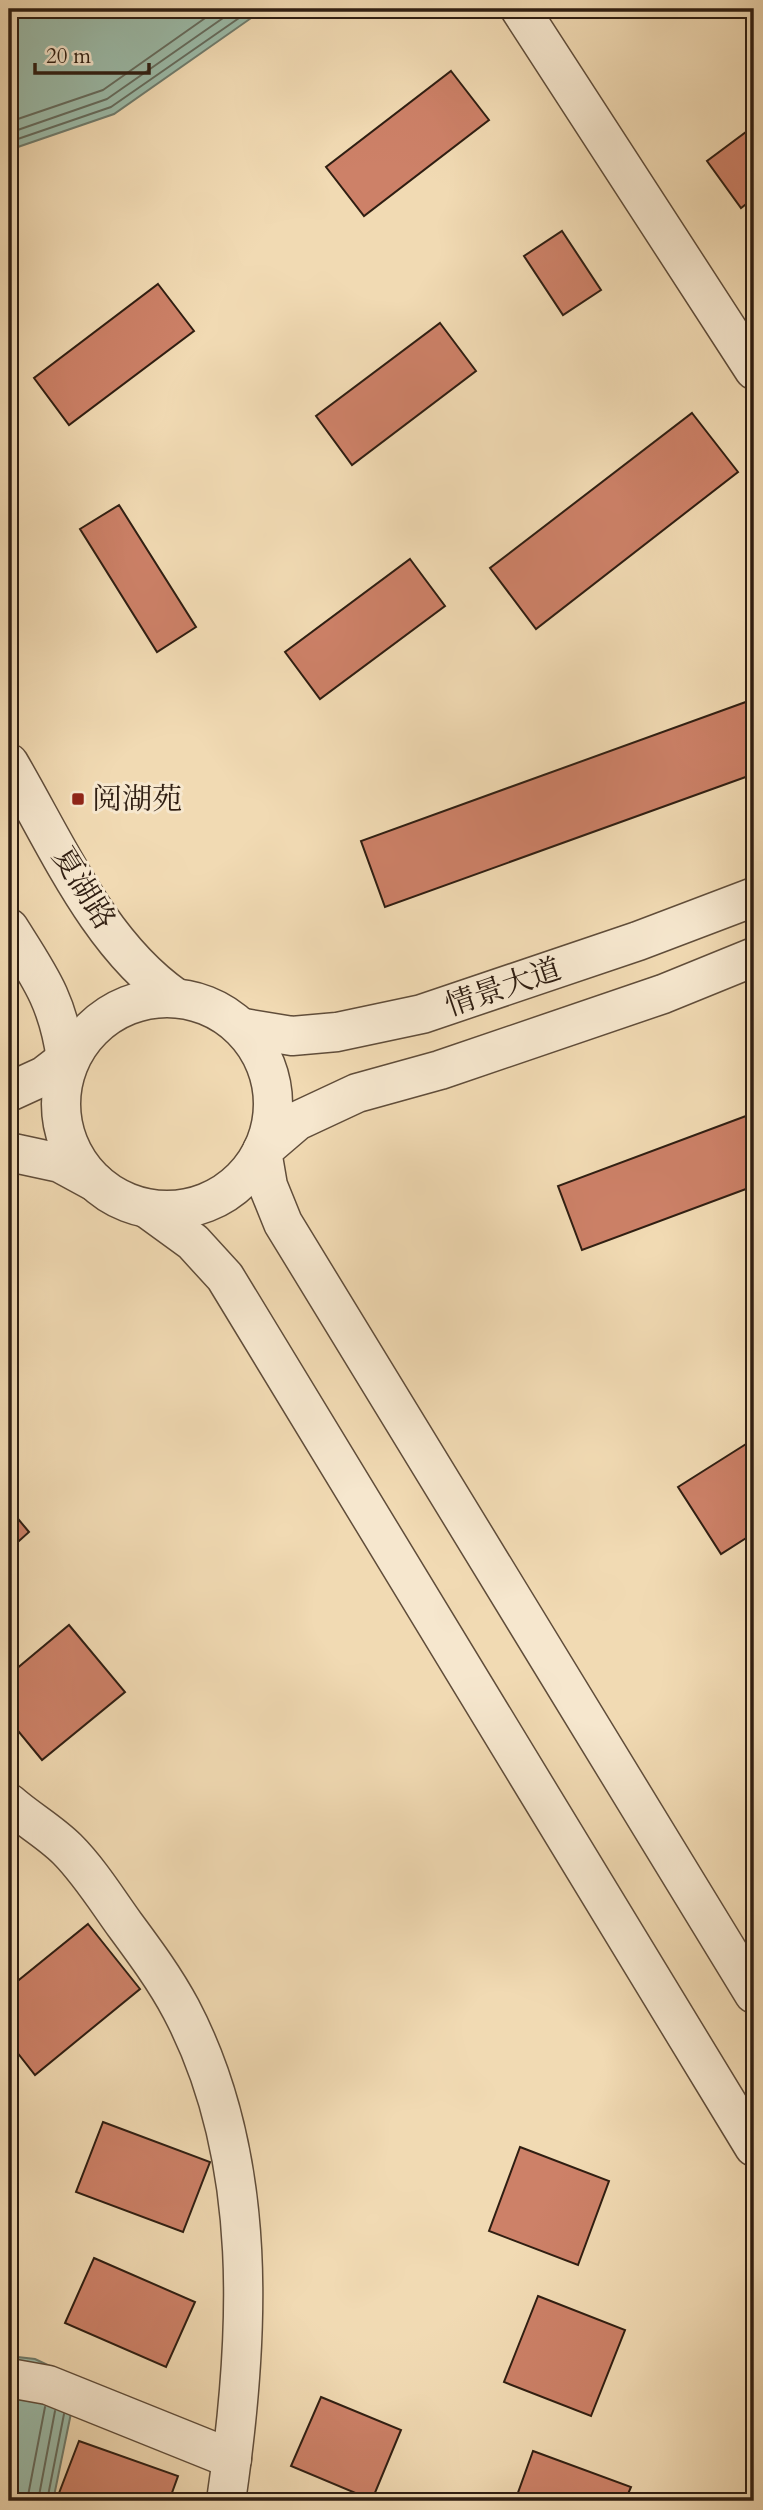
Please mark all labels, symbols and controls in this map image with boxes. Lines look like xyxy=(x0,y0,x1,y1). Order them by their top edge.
scale bar xyxy=(35,32,149,76)
text: 20 m xyxy=(46,42,91,71)
place label: 阅湖苑 xyxy=(92,779,182,820)
marker: 阅湖苑 xyxy=(70,791,86,807)
street label: 夏湖路 xyxy=(42,839,125,937)
street label: 情景大道 xyxy=(440,949,567,1026)

